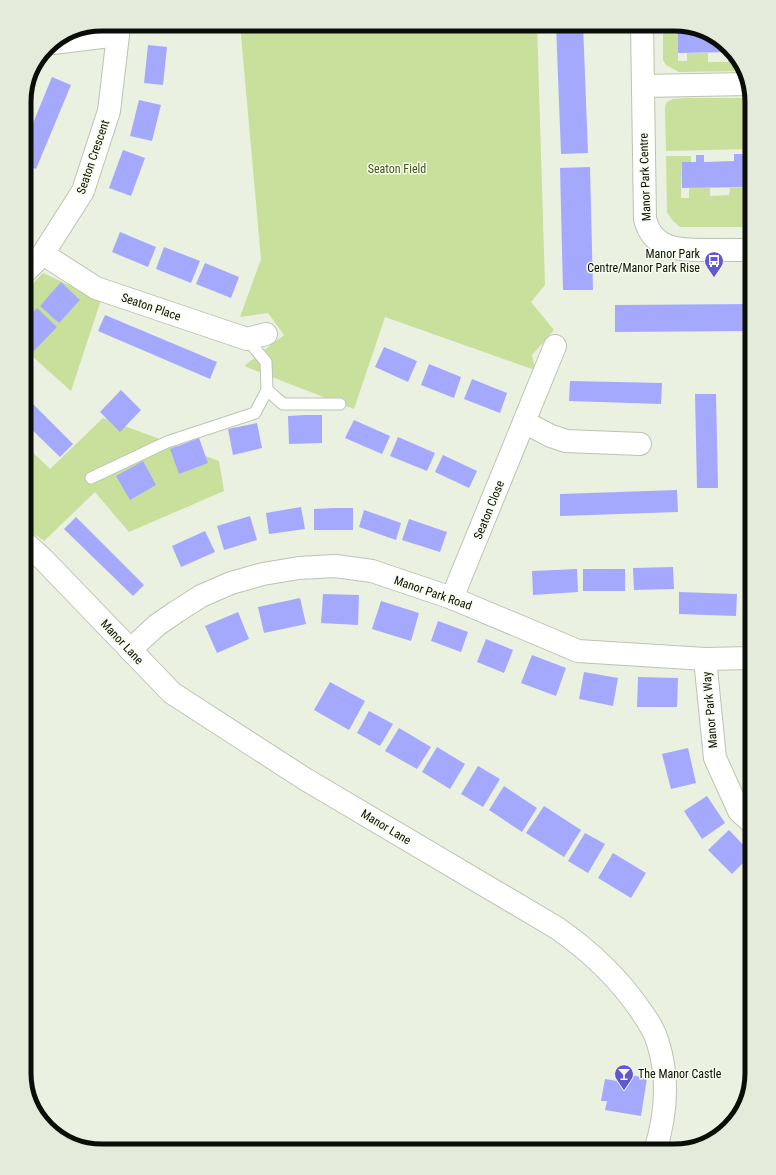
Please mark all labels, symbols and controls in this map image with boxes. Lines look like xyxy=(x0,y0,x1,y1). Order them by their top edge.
street label: Seaton Crescent xyxy=(74,118,112,196)
street label: Manor Park Centre xyxy=(636,132,654,221)
park label: Seaton Field xyxy=(368,162,426,176)
place label: Manor Park Centre/Manor Park Rise xyxy=(587,247,701,275)
bus stop icon: Manor Park Centre/Manor Park Rise xyxy=(703,250,725,278)
street label: Seaton Place xyxy=(119,290,183,324)
street label: Seaton Close xyxy=(471,478,507,542)
street label: Manor Park Road xyxy=(392,573,474,613)
street label: Manor Lane xyxy=(98,617,146,668)
street label: Manor Park Way xyxy=(700,671,720,749)
street label: Manor Lane xyxy=(358,807,414,848)
bar icon: The Manor Castle xyxy=(613,1063,635,1091)
place label: The Manor Castle xyxy=(638,1067,722,1081)

